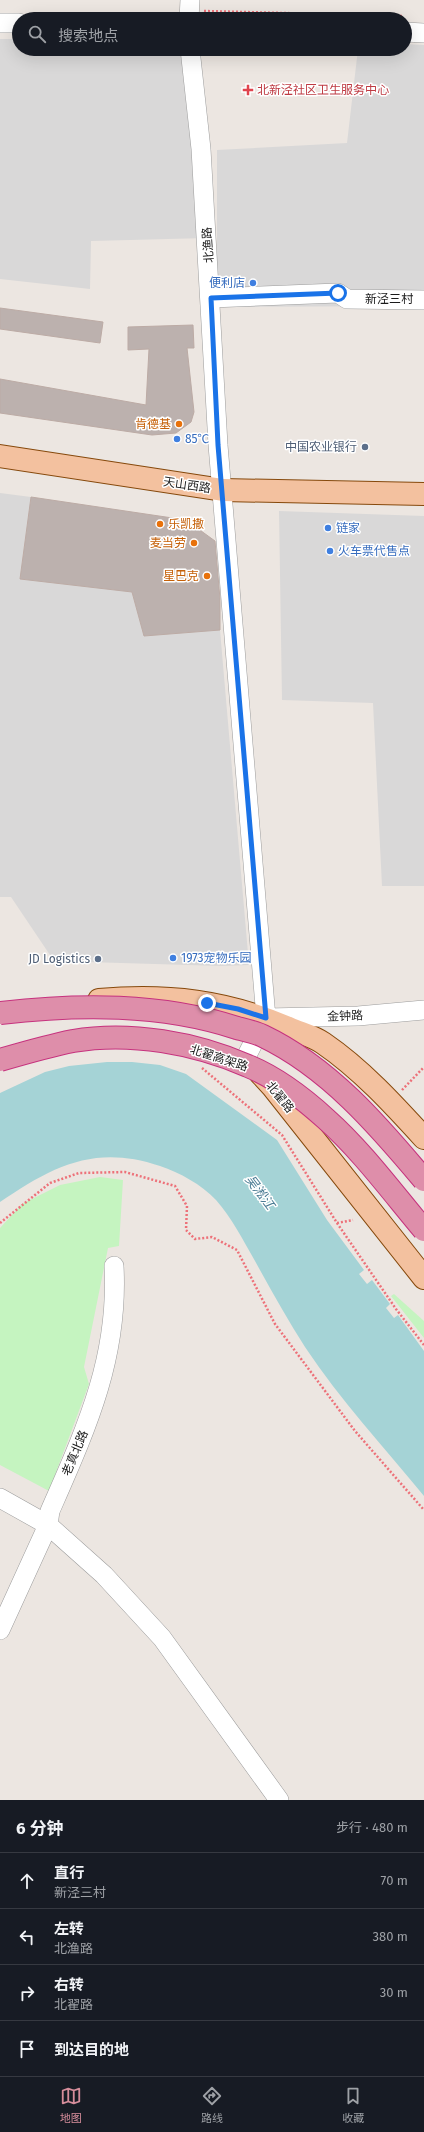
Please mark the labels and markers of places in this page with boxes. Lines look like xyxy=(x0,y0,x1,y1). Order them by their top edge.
place label: 北新泾社区卫生服务中心 xyxy=(257,83,389,97)
marker: 北新泾社区卫生服务中心 xyxy=(242,84,254,96)
place label: 便利店 xyxy=(209,276,245,290)
marker: 便利店 xyxy=(248,278,258,288)
place label: 肯德基 xyxy=(135,417,171,431)
marker: 肯德基 xyxy=(174,419,184,429)
place label: 85℃ xyxy=(185,432,210,446)
marker: 85℃ xyxy=(172,434,182,444)
place label: 中国农业银行 xyxy=(285,440,357,454)
marker: 中国农业银行 xyxy=(360,442,370,452)
place label: 乐凯撒 xyxy=(168,517,204,531)
marker: 乐凯撒 xyxy=(155,519,165,529)
place label: 链家 xyxy=(336,521,360,535)
marker: 链家 xyxy=(323,523,333,533)
place label: 麦当劳 xyxy=(150,536,186,550)
marker: 麦当劳 xyxy=(189,538,199,548)
place label: 火车票代售点 xyxy=(338,544,410,558)
marker: 火车票代售点 xyxy=(325,546,335,556)
place label: 星巴克 xyxy=(163,569,199,583)
marker: 星巴克 xyxy=(202,571,212,581)
place label: 1973宠物乐园 xyxy=(181,951,252,965)
place label: JD Logistics xyxy=(28,952,90,966)
marker: 1973宠物乐园 xyxy=(168,953,178,963)
marker: JD Logistics xyxy=(93,954,103,964)

